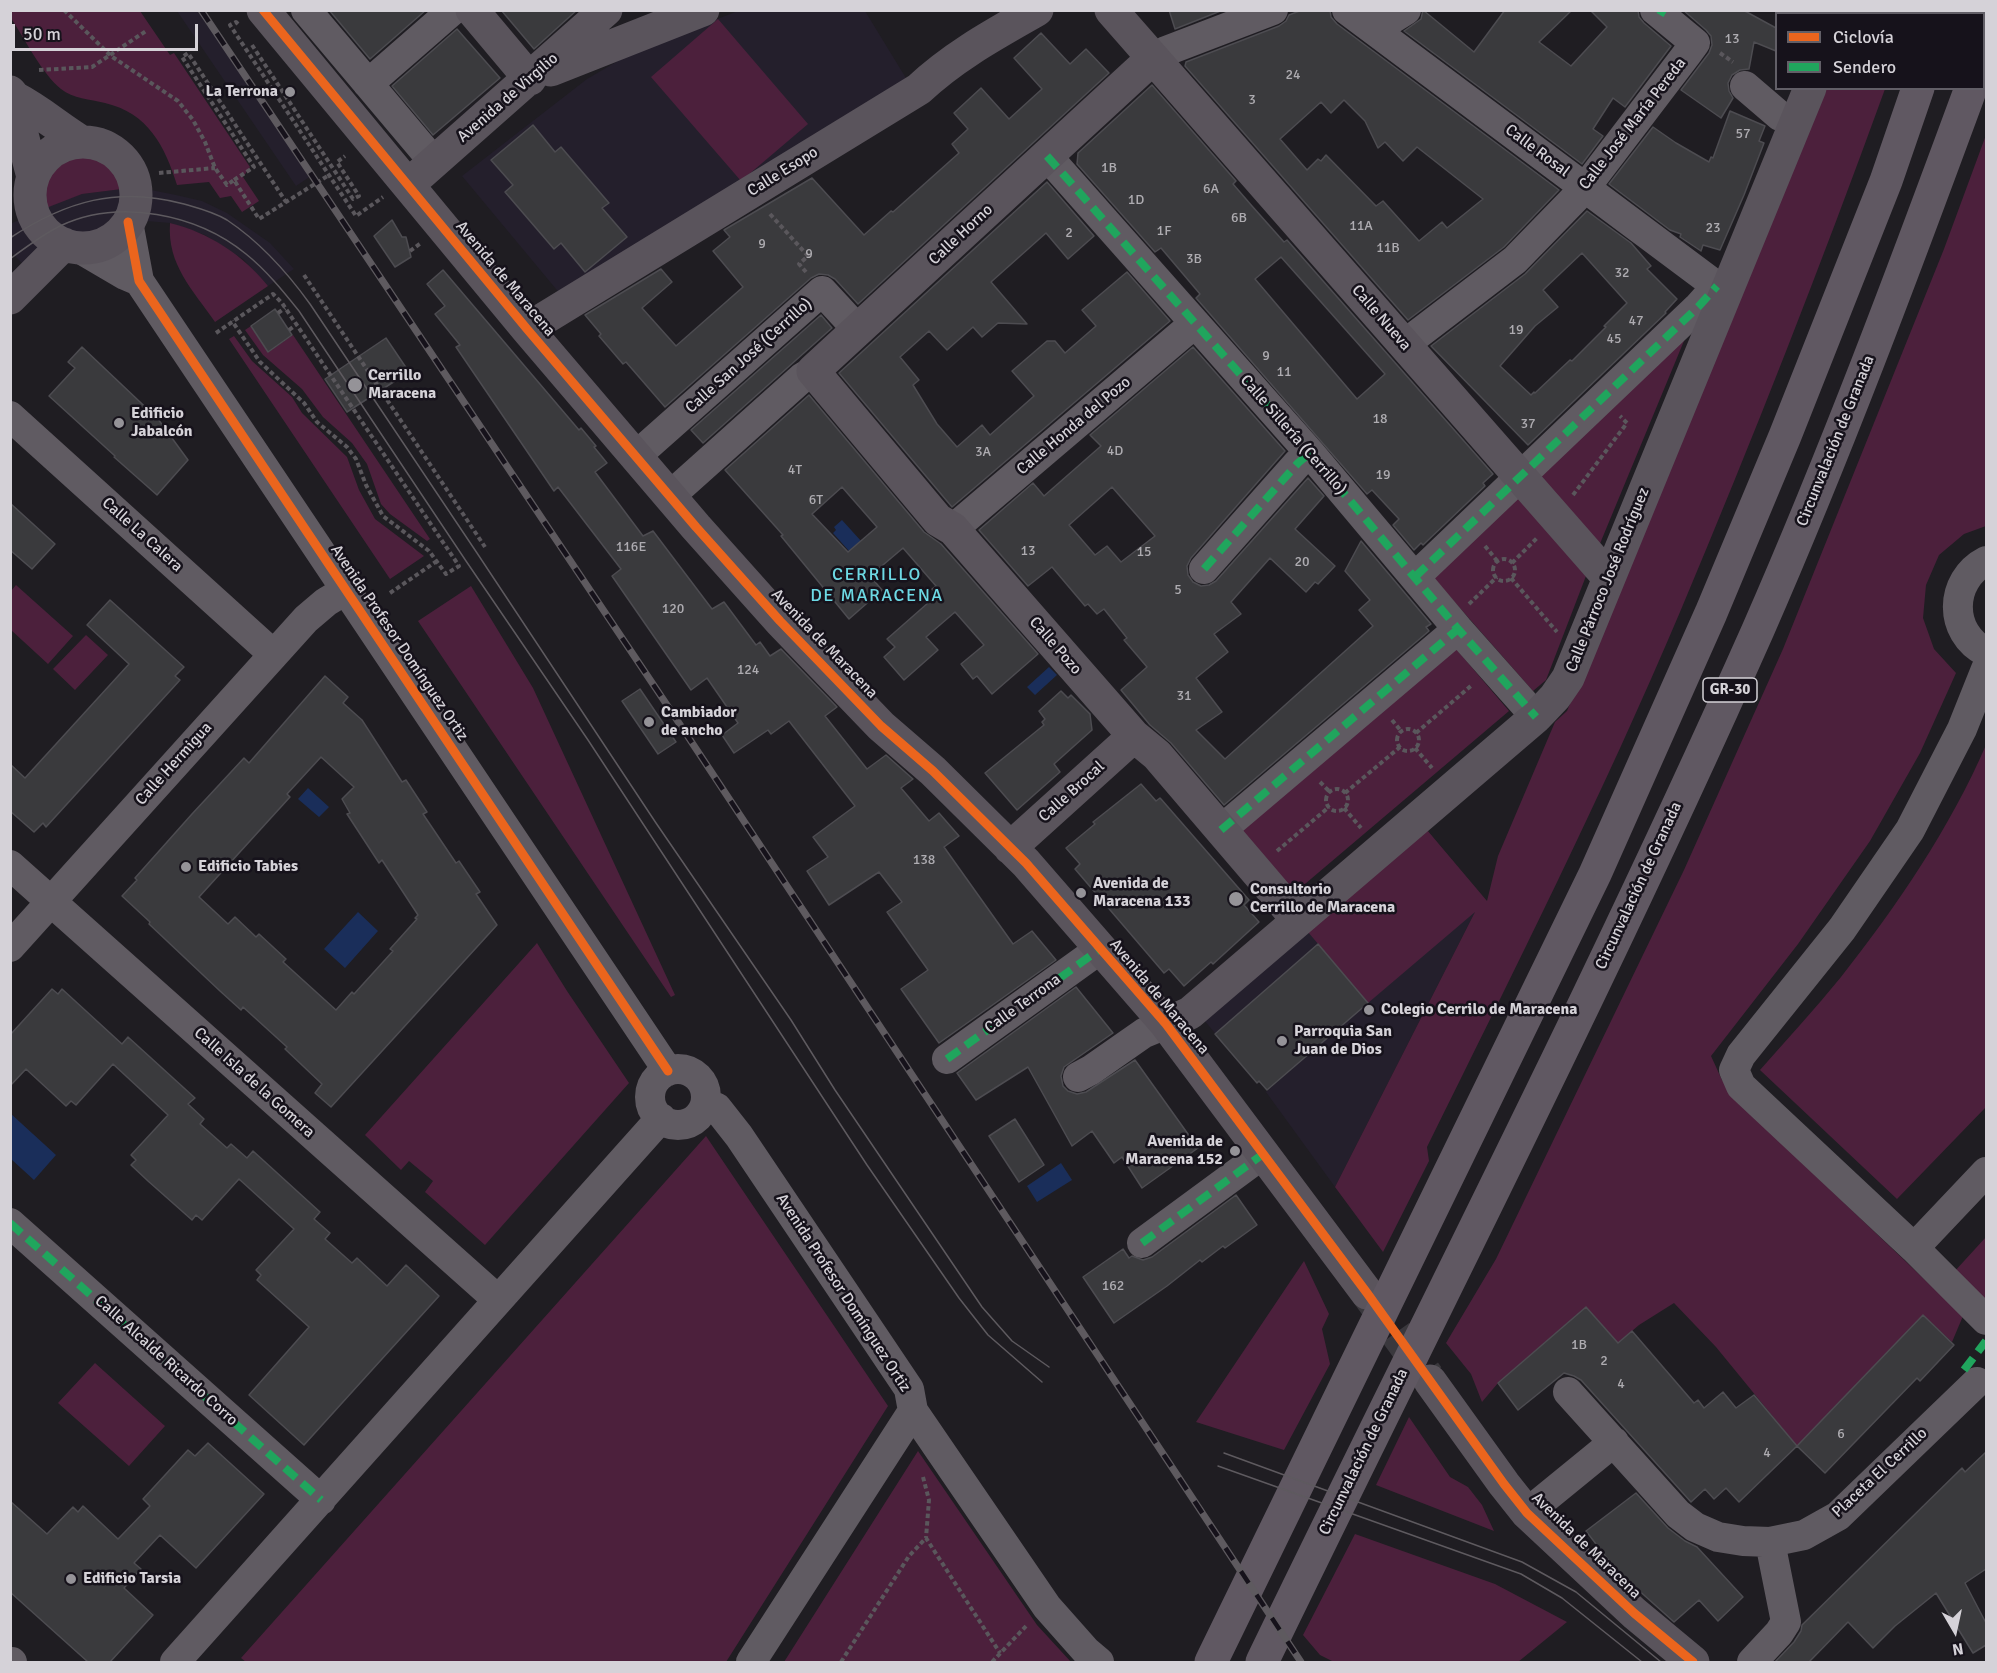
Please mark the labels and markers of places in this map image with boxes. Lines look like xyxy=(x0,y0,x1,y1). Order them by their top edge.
place label: La Terrona xyxy=(205,82,278,102)
marker: La Terrona xyxy=(283,85,297,99)
place label: Cerrillo Maracena xyxy=(368,366,436,404)
marker: Cerrillo Maracena xyxy=(346,376,364,394)
place label: Edificio Jabalcón xyxy=(131,404,193,442)
marker: Edificio Jabalcón xyxy=(112,416,126,430)
place label: Cambiador de ancho xyxy=(661,703,737,741)
marker: Cambiador de ancho xyxy=(642,715,656,729)
place label: Edificio Tabies xyxy=(198,857,298,877)
marker: Edificio Tabies xyxy=(179,860,193,874)
place label: Avenida de Maracena 133 xyxy=(1093,874,1191,912)
place label: Consultorio Cerrillo de Maracena xyxy=(1250,880,1395,918)
marker: Avenida de Maracena 133 xyxy=(1074,886,1088,900)
marker: Consultorio Cerrillo de Maracena xyxy=(1227,890,1245,908)
place label: Colegio Cerrilo de Maracena xyxy=(1381,1000,1577,1020)
marker: Colegio Cerrilo de Maracena xyxy=(1362,1003,1376,1017)
place label: Parroquia San Juan de Dios xyxy=(1294,1022,1392,1060)
marker: Parroquia San Juan de Dios xyxy=(1275,1034,1289,1048)
place label: Avenida de Maracena 152 xyxy=(1125,1132,1223,1170)
marker: Avenida de Maracena 152 xyxy=(1228,1144,1242,1158)
place label: Edificio Tarsia xyxy=(83,1569,181,1589)
marker: Edificio Tarsia xyxy=(64,1572,78,1586)

